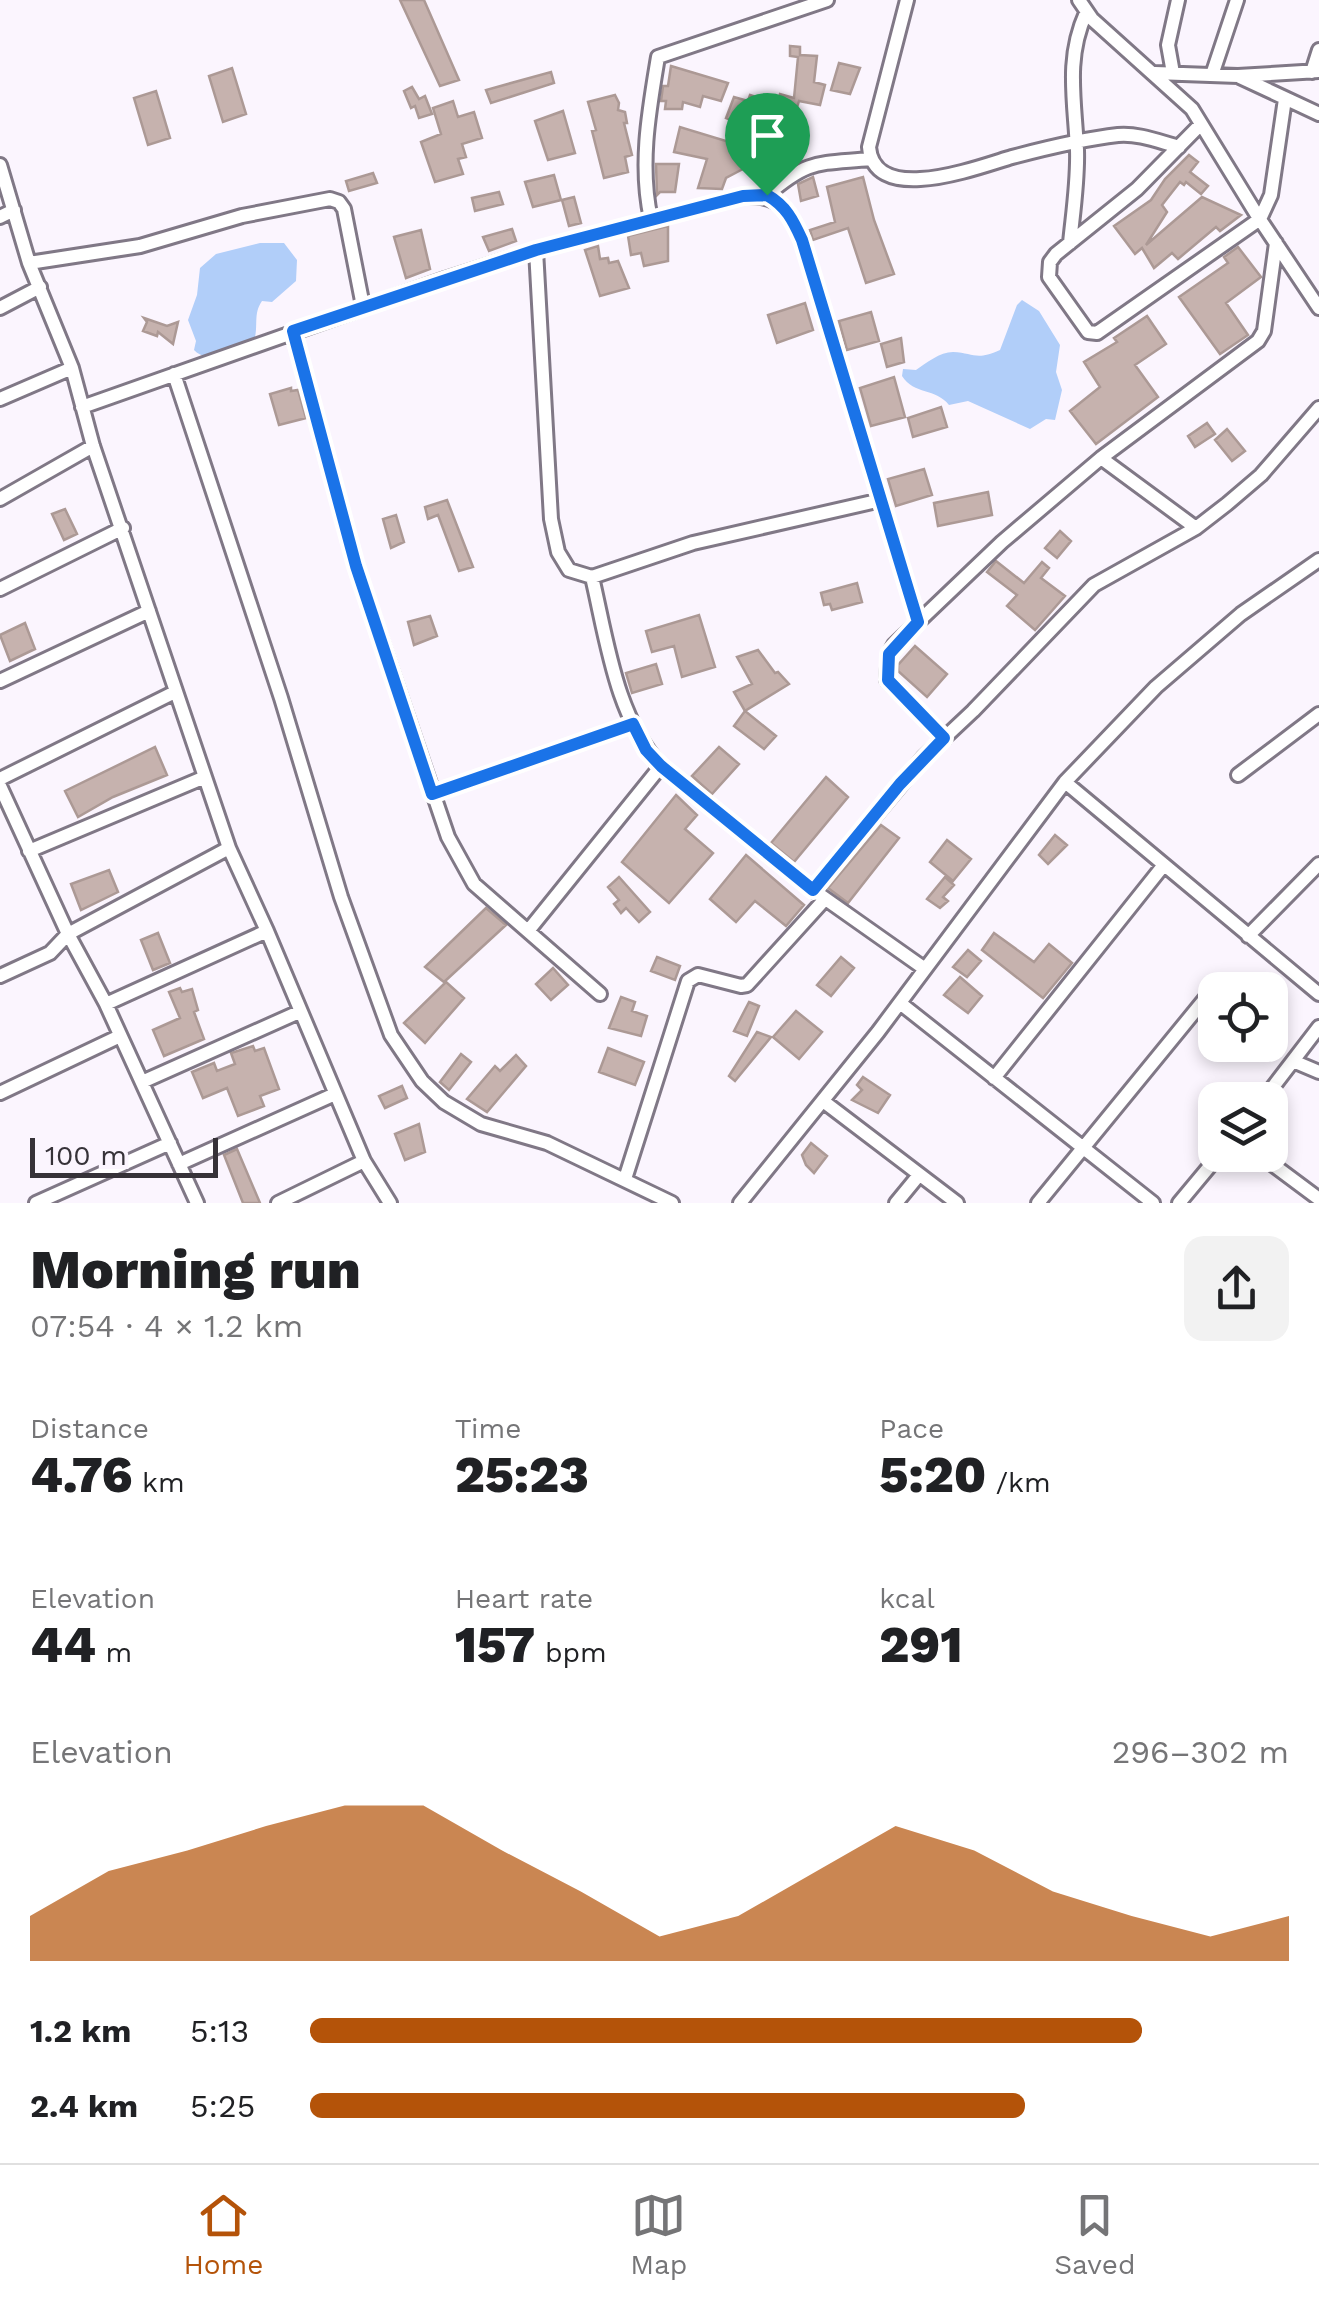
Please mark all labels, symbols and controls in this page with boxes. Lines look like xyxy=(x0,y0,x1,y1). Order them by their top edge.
pin xyxy=(725,93,810,196)
icon: arrive xyxy=(740,108,795,163)
map controls xyxy=(1198,972,1288,1172)
button: locate xyxy=(1198,972,1288,1062)
button: layers xyxy=(1198,1082,1288,1172)
scale bar xyxy=(30,1133,218,1178)
text: 100 m xyxy=(45,1139,127,1172)
button: share xyxy=(1184,1236,1289,1341)
text: Morning run xyxy=(30,1237,361,1301)
text: 07:54 · 4 × 1.2 km xyxy=(30,1307,303,1345)
text: Distance xyxy=(30,1412,149,1445)
text: Time xyxy=(455,1412,521,1445)
text: Pace xyxy=(879,1412,944,1445)
text: 4.76 xyxy=(30,1445,133,1504)
text: 25:23 xyxy=(455,1445,589,1504)
text: 5:20 xyxy=(879,1445,986,1504)
text: km xyxy=(133,1466,185,1499)
text: /km xyxy=(986,1466,1051,1499)
text: Elevation xyxy=(30,1582,155,1615)
text: Heart rate xyxy=(455,1582,593,1615)
text: kcal xyxy=(879,1582,935,1615)
text: 44 xyxy=(30,1615,96,1674)
text: 157 xyxy=(455,1615,535,1674)
text: 291 xyxy=(879,1615,962,1674)
text: m xyxy=(96,1636,132,1669)
text: bpm xyxy=(535,1636,607,1669)
text: Elevation xyxy=(30,1733,173,1771)
text: 296–302 m xyxy=(1112,1733,1289,1771)
text: 1.2 km xyxy=(30,2012,131,2050)
text: 5:13 xyxy=(190,2012,249,2050)
text: 2.4 km xyxy=(30,2087,138,2125)
text: 5:25 xyxy=(190,2087,255,2125)
tab: Home xyxy=(183,2188,263,2281)
tab: Map xyxy=(630,2188,687,2281)
tab: Saved xyxy=(1054,2188,1136,2281)

